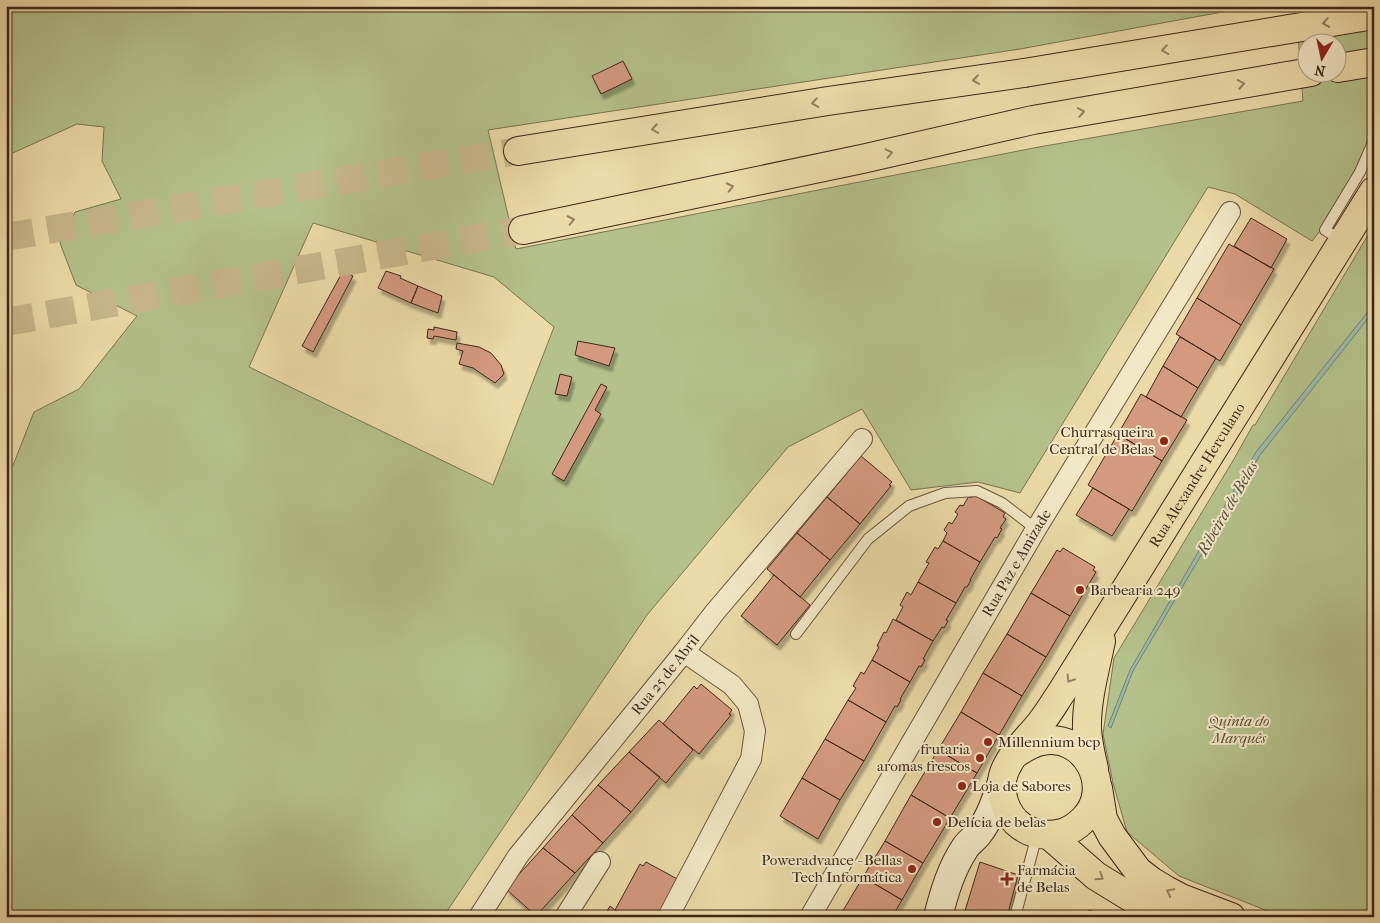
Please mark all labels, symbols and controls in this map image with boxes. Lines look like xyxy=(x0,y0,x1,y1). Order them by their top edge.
one-way arrow xyxy=(1321,18,1330,28)
north arrow xyxy=(1298,32,1348,82)
one-way arrow xyxy=(1161,44,1170,54)
text: N xyxy=(1313,61,1327,80)
one-way arrow xyxy=(972,74,980,84)
one-way arrow xyxy=(1237,80,1246,90)
one-way arrow xyxy=(811,97,820,107)
one-way arrow xyxy=(1077,107,1086,117)
one-way arrow xyxy=(650,123,659,133)
one-way arrow xyxy=(885,148,894,159)
one-way arrow xyxy=(726,182,735,193)
one-way arrow xyxy=(567,216,576,226)
street label: Rua Alexandre Herculano xyxy=(1145,399,1249,551)
place label: Churrasqueira Central de Belas xyxy=(1049,423,1155,458)
marker: Churrasqueira Central de Belas xyxy=(1158,435,1170,447)
water label: Ribeira de Belas xyxy=(1192,457,1262,559)
street label: Rua Paz e Amizade xyxy=(978,505,1055,620)
place label: Barbearia 249 xyxy=(1090,581,1181,599)
marker: Barbearia 249 xyxy=(1074,584,1086,596)
street label: Rua 25 de Abril xyxy=(628,631,703,719)
one-way arrow xyxy=(1067,673,1076,683)
park label: Quinta do Marquês xyxy=(1208,712,1269,747)
place label: Millennium bcp xyxy=(998,733,1100,751)
marker: Millennium bcp xyxy=(982,736,994,748)
place label: frutaria aromas frescos xyxy=(877,740,971,775)
marker: frutaria aromas frescos xyxy=(974,752,986,764)
place label: Loja de Sabores xyxy=(972,777,1071,795)
marker: Loja de Sabores xyxy=(956,780,968,792)
place label: Delícia de belas xyxy=(947,813,1047,831)
marker: Delícia de belas xyxy=(931,816,943,828)
place label: Poweradvance - Bellas Tech Informática xyxy=(761,851,903,886)
place label: Farmácia de Belas xyxy=(1017,861,1077,896)
marker: Poweradvance - Bellas Tech Informática xyxy=(906,863,918,875)
one-way arrow xyxy=(1095,871,1104,881)
marker: Farmácia de Belas xyxy=(1001,873,1013,885)
one-way arrow xyxy=(1166,888,1175,898)

